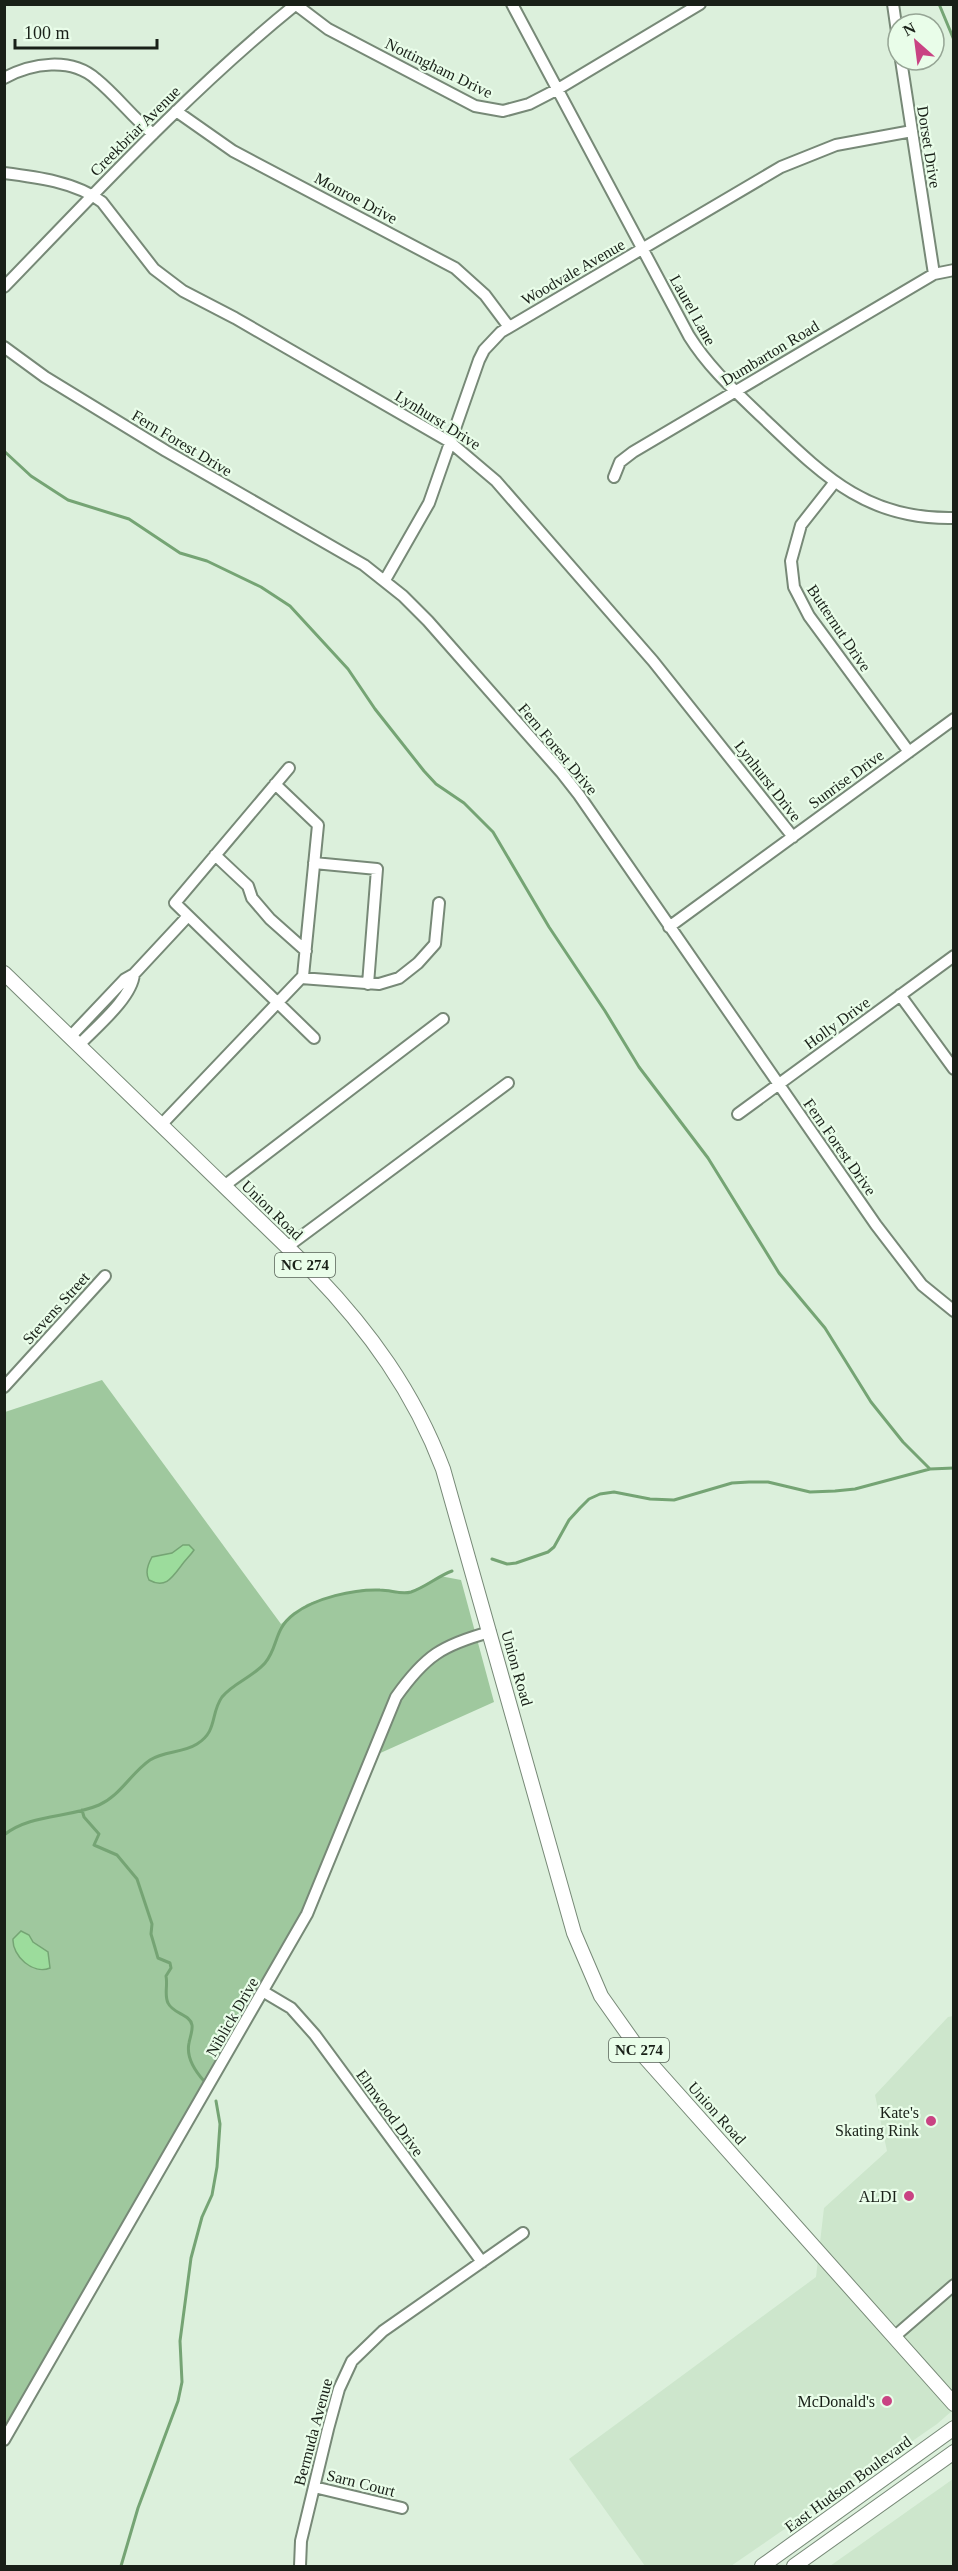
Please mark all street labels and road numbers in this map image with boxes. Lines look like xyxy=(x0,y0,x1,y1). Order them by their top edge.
street label: Nottingham Drive xyxy=(382,35,495,102)
street label: Creekbriar Avenue xyxy=(87,83,183,179)
street label: Dorset Drive xyxy=(914,105,944,189)
street label: Monroe Drive xyxy=(312,169,400,227)
street label: Woodvale Avenue xyxy=(518,236,628,308)
street label: Laurel Lane xyxy=(667,272,719,348)
street label: Dumbarton Road xyxy=(718,317,822,389)
street label: Lynhurst Drive xyxy=(392,387,484,454)
street label: Fern Forest Drive xyxy=(129,406,235,480)
street label: Butternut Drive xyxy=(804,581,874,675)
street label: Fern Forest Drive xyxy=(515,700,601,798)
street label: Lynhurst Drive xyxy=(731,737,805,825)
street label: Sunrise Drive xyxy=(805,746,887,812)
street label: Holly Drive xyxy=(801,994,874,1053)
street label: Fern Forest Drive xyxy=(800,1096,880,1198)
street label: Union Road xyxy=(238,1177,306,1243)
road number: NC 274 xyxy=(275,1253,335,1277)
street label: Stevens Street xyxy=(19,1268,93,1348)
street label: Union Road xyxy=(498,1628,536,1708)
street label: Niblick Drive xyxy=(203,1974,261,2060)
road number: NC 274 xyxy=(609,2038,669,2062)
street label: Elmwood Drive xyxy=(353,2066,427,2160)
street label: Union Road xyxy=(685,2078,749,2148)
street label: Bermuda Avenue xyxy=(291,2377,335,2487)
street label: East Hudson Boulevard xyxy=(782,2432,914,2536)
street label: Sarn Court xyxy=(325,2466,397,2500)

